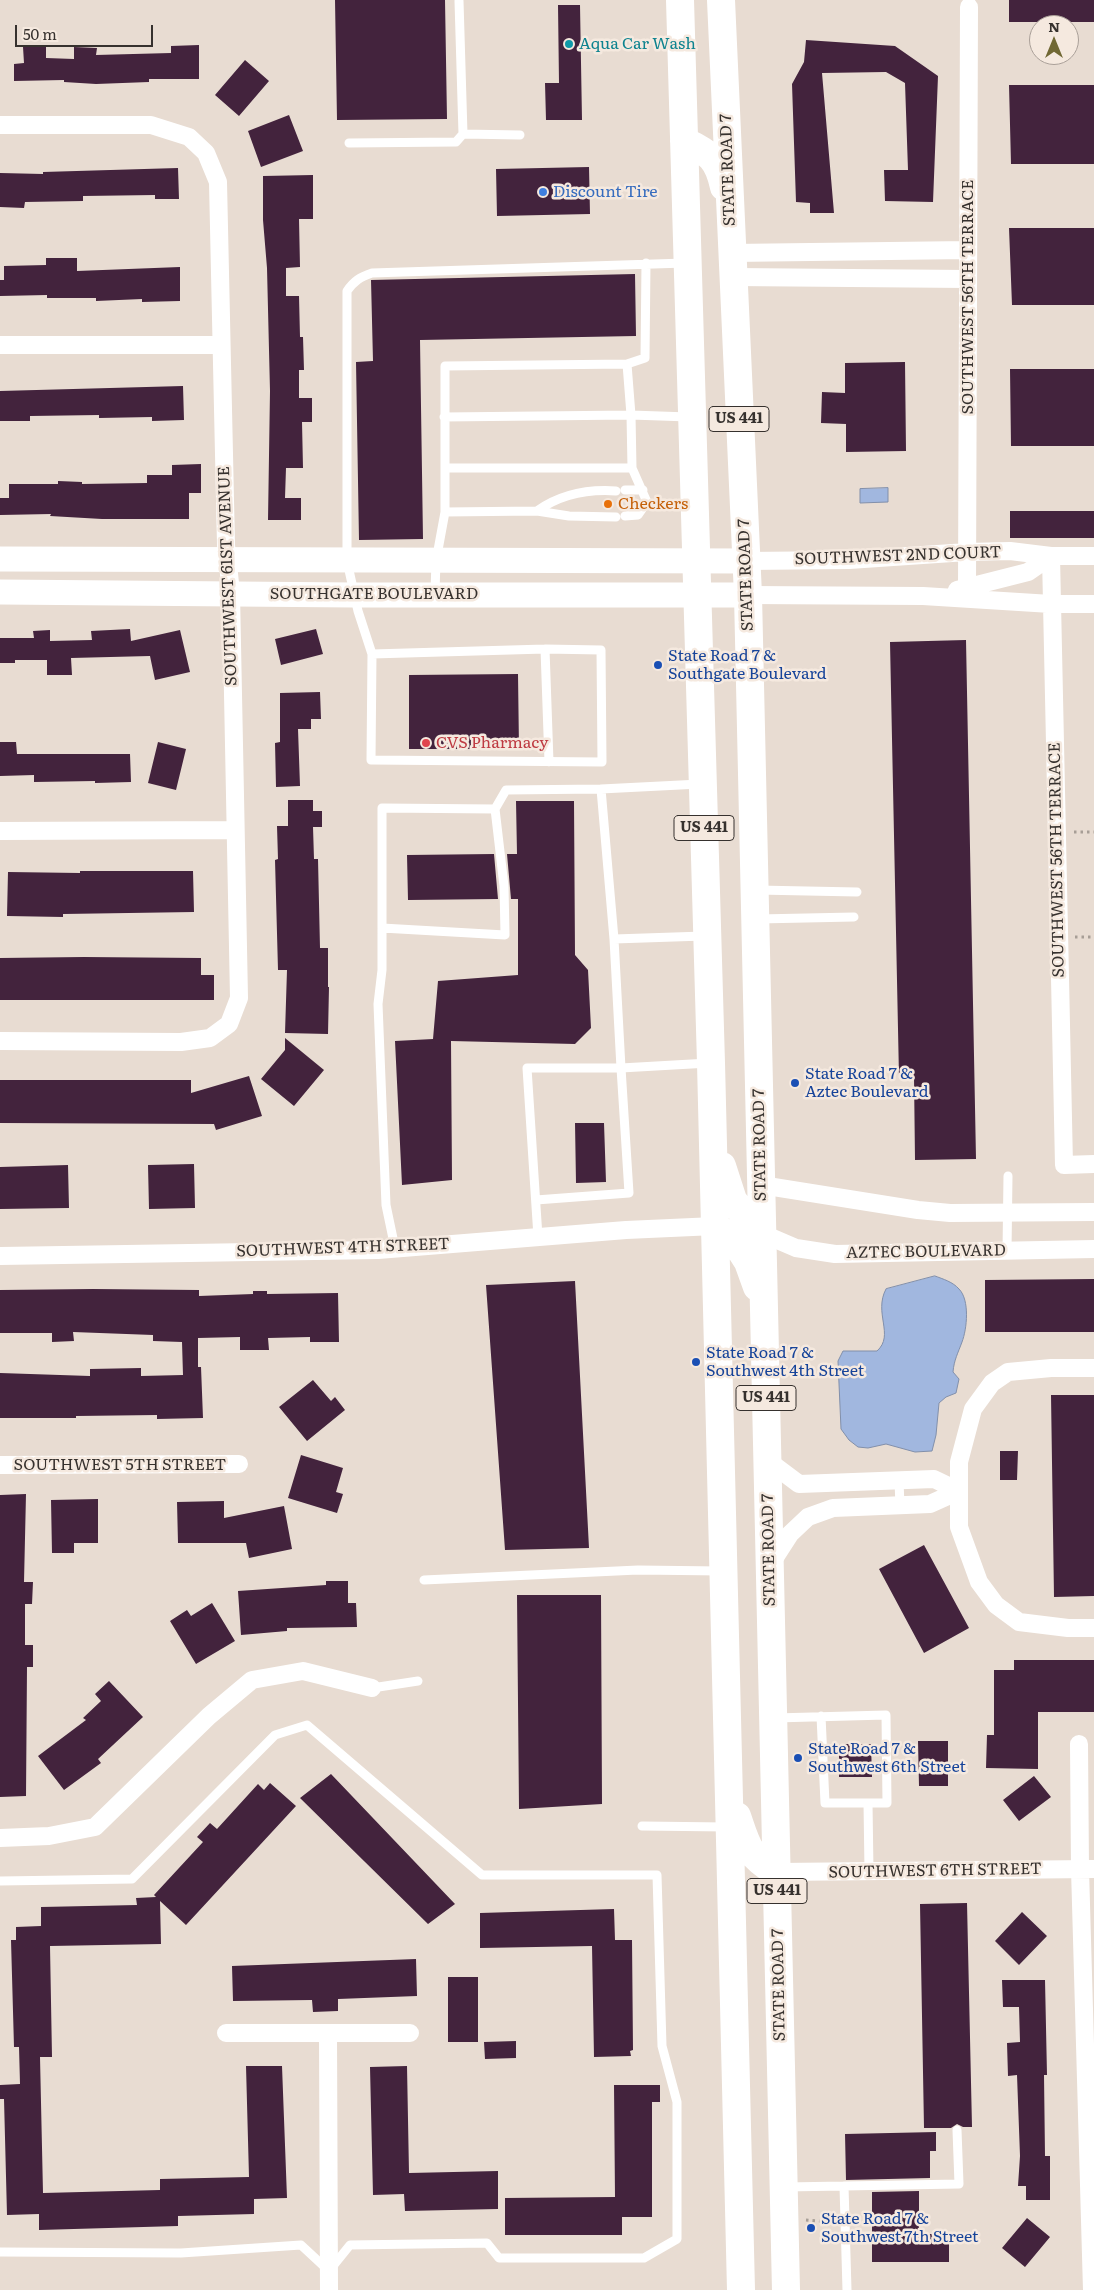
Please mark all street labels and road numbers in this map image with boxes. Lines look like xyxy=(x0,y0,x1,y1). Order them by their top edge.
street label: STATE ROAD 7 xyxy=(716,113,740,227)
street label: SOUTHWEST 56TH TERRACE xyxy=(958,179,978,415)
road number: US 441 xyxy=(709,406,769,432)
street label: SOUTHWEST 61ST AVENUE xyxy=(215,466,241,686)
street label: STATE ROAD 7 xyxy=(734,518,758,632)
street label: SOUTHWEST 2ND COURT xyxy=(794,543,1002,569)
street label: SOUTHGATE BOULEVARD xyxy=(270,584,478,604)
street label: SOUTHWEST 56TH TERRACE xyxy=(1045,742,1069,978)
road number: US 441 xyxy=(674,816,734,840)
street label: STATE ROAD 7 xyxy=(749,1089,771,1201)
street label: SOUTHWEST 4TH STREET xyxy=(236,1235,450,1261)
street label: AZTEC BOULEVARD xyxy=(846,1241,1006,1263)
road number: US 441 xyxy=(736,1386,796,1410)
street label: SOUTHWEST 5TH STREET xyxy=(14,1455,226,1475)
street label: STATE ROAD 7 xyxy=(758,1494,780,1606)
street label: SOUTHWEST 6TH STREET xyxy=(828,1860,1042,1882)
road number: US 441 xyxy=(747,1878,807,1904)
street label: STATE ROAD 7 xyxy=(768,1929,790,2041)

